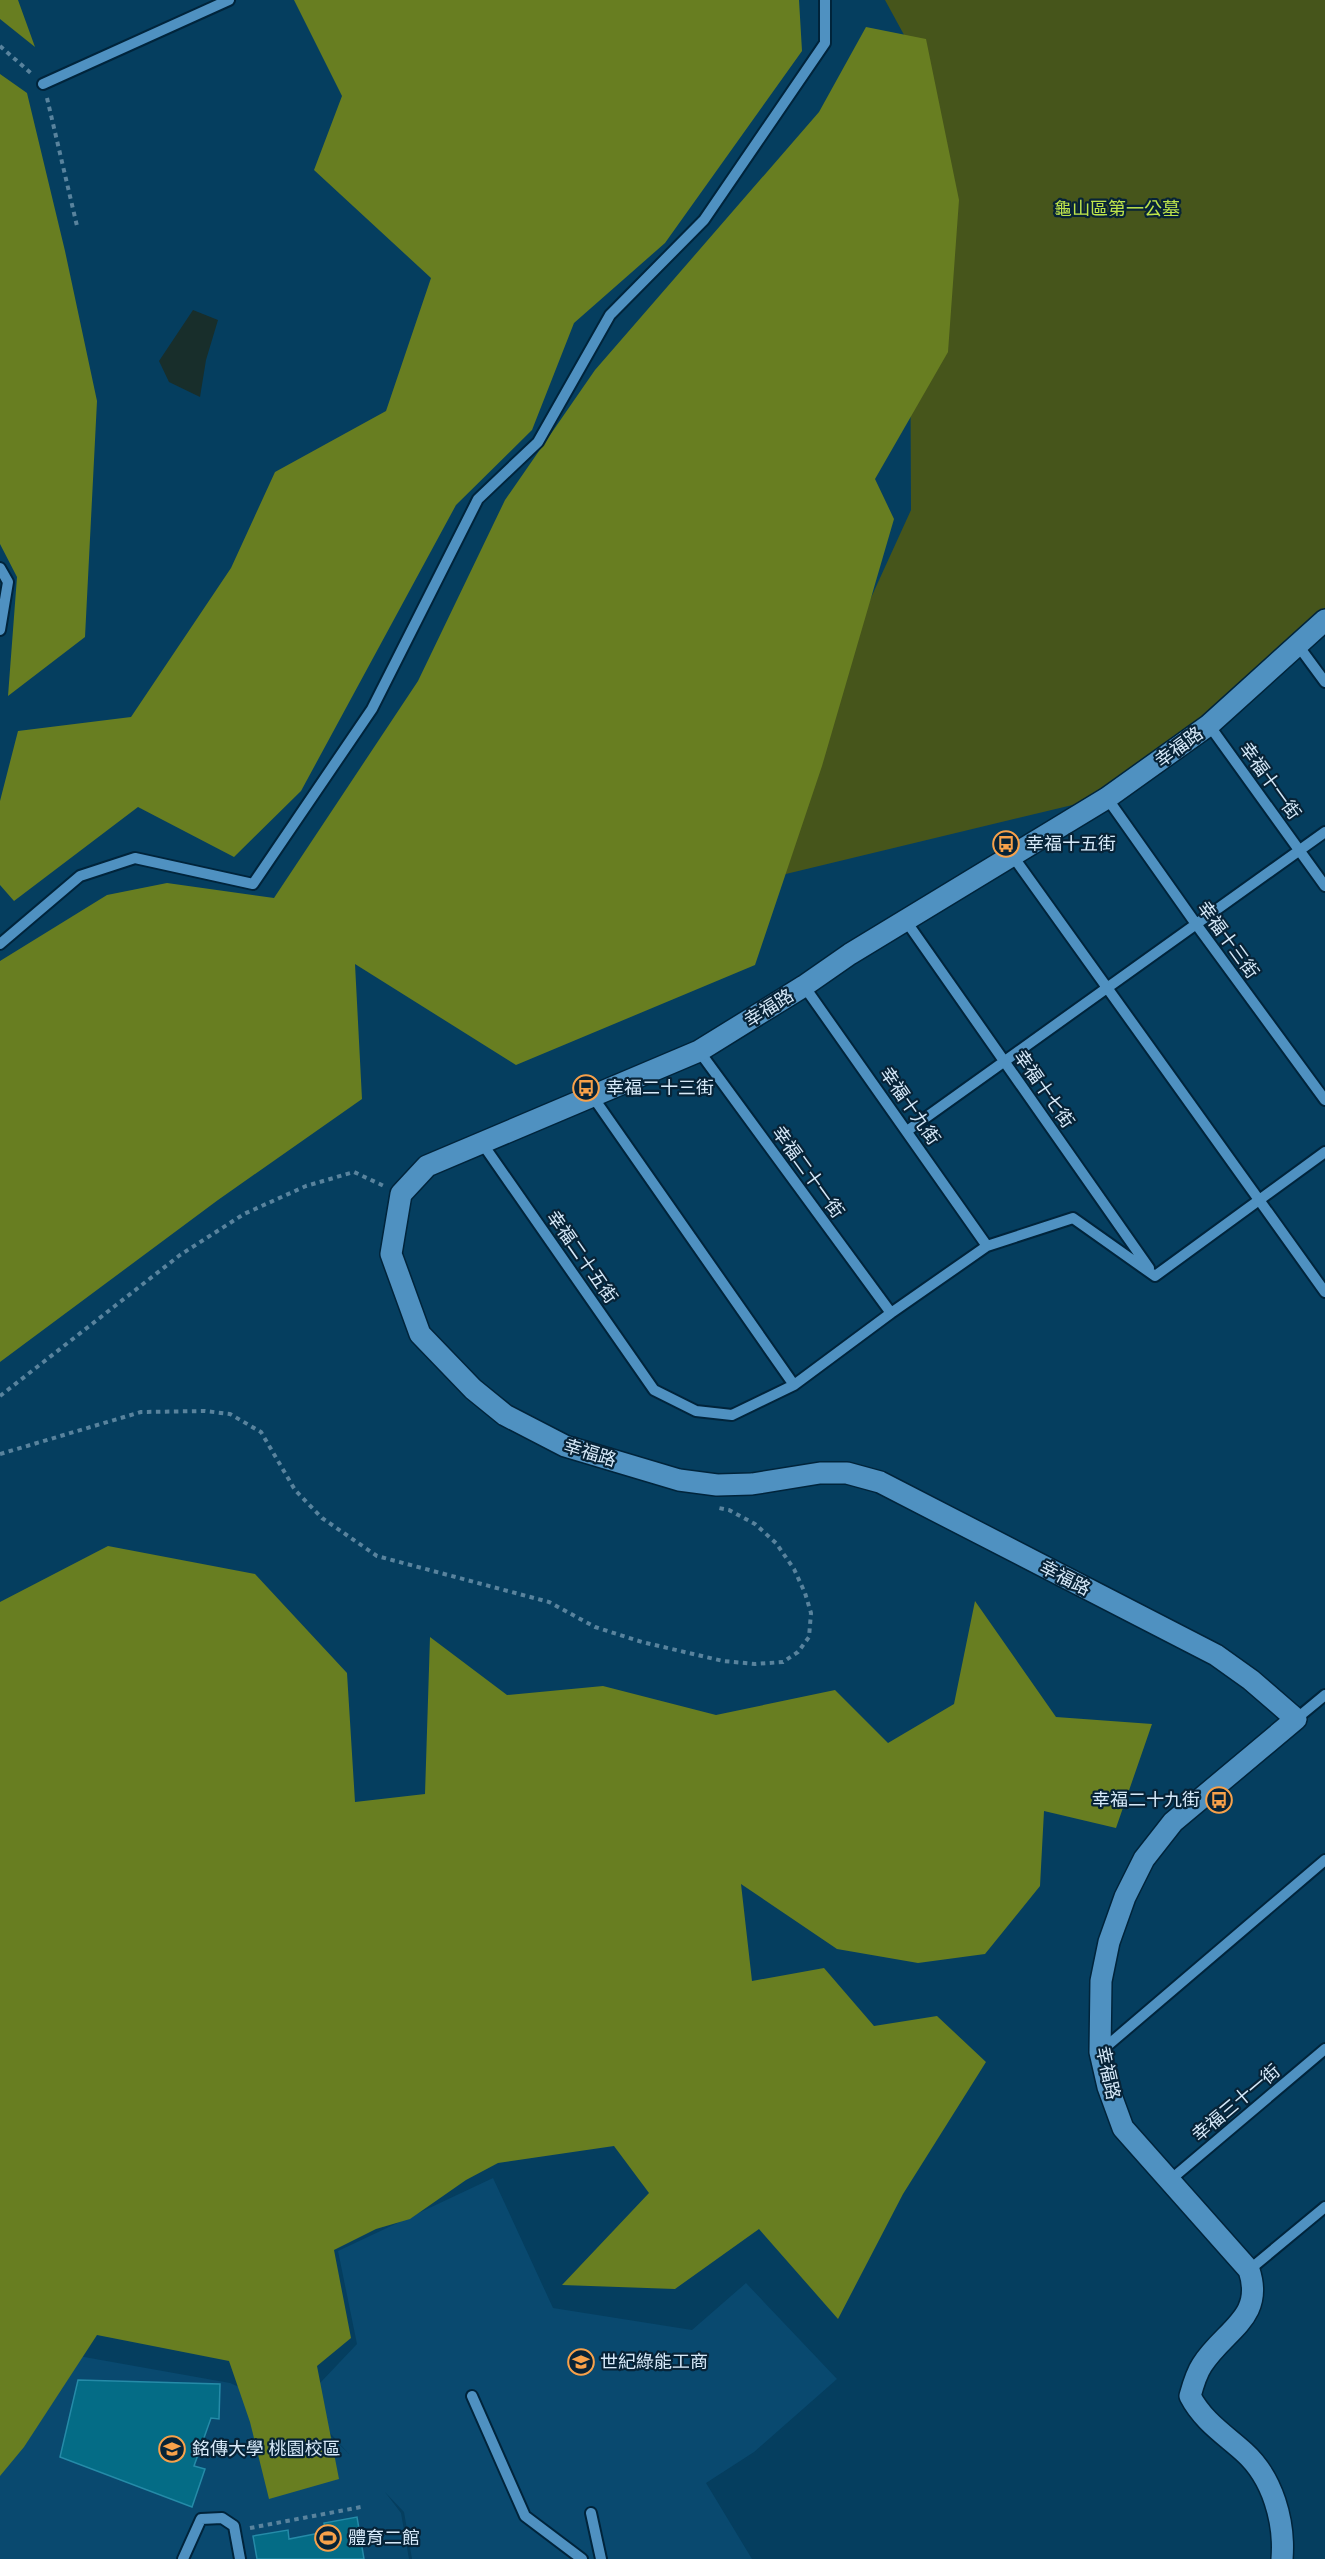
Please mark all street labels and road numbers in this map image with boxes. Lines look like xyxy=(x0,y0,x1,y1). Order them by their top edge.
street label: 幸福路 xyxy=(1150,721,1207,771)
street label: 幸福十一街 xyxy=(1235,738,1306,823)
street label: 幸福十三街 xyxy=(1193,897,1264,982)
street label: 幸福路 xyxy=(740,984,797,1031)
street label: 幸福十七街 xyxy=(1010,1045,1080,1132)
street label: 幸福十九街 xyxy=(876,1062,946,1149)
street label: 幸福二十一街 xyxy=(768,1121,849,1222)
street label: 幸福二十五街 xyxy=(543,1206,623,1307)
street label: 幸福路 xyxy=(561,1434,619,1470)
street label: 幸福路 xyxy=(1036,1555,1095,1599)
street label: 幸福路 xyxy=(1093,2044,1125,2101)
street label: 幸福三十一街 xyxy=(1187,2059,1284,2145)

